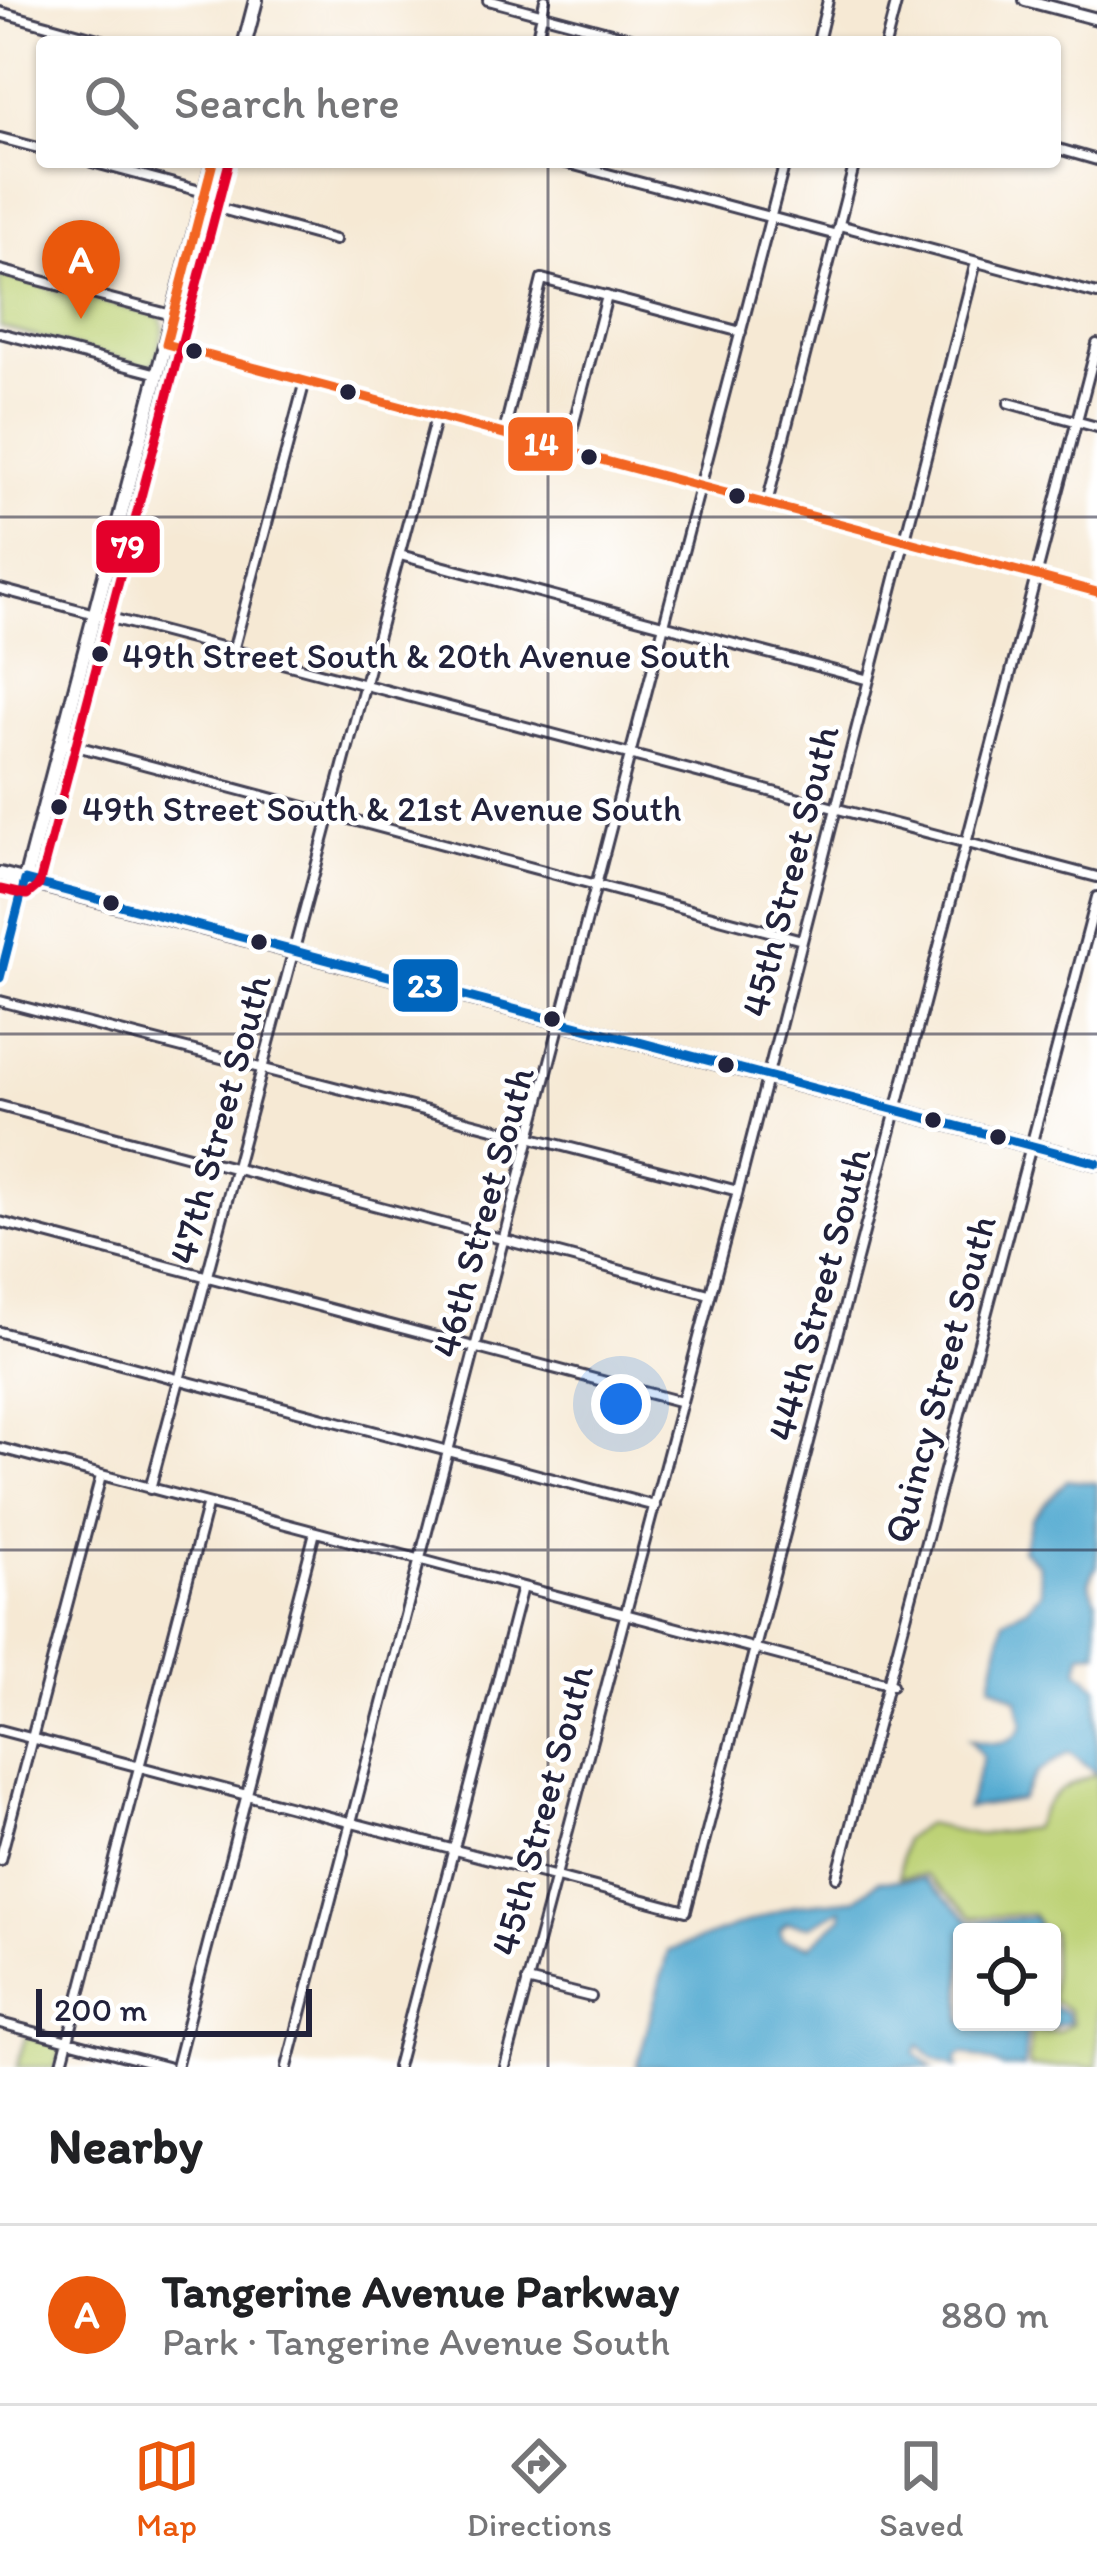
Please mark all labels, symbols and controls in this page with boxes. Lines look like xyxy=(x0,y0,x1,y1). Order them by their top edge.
search box xyxy=(36,36,1061,168)
icon: search xyxy=(78,69,144,135)
text: Search here xyxy=(174,75,400,129)
pin: A xyxy=(42,220,120,319)
unlabelled marker xyxy=(183,340,205,362)
unlabelled marker xyxy=(337,381,359,403)
line badge: 14 xyxy=(506,415,575,473)
text: 14 xyxy=(523,424,559,463)
unlabelled marker xyxy=(578,446,600,468)
unlabelled marker xyxy=(726,485,748,507)
line badge: 79 xyxy=(94,518,162,575)
text: 79 xyxy=(110,527,145,566)
place label: 49th Street South & 20th Avenue South xyxy=(122,634,730,677)
marker: 49th Street South & 20th Avenue South xyxy=(89,643,111,665)
street label: 45th Street South xyxy=(731,720,848,1022)
place label: 49th Street South & 21st Avenue South xyxy=(82,787,681,830)
marker: 49th Street South & 21st Avenue South xyxy=(48,796,70,818)
unlabelled marker xyxy=(100,892,122,914)
unlabelled marker xyxy=(248,931,270,953)
line badge: 23 xyxy=(391,957,460,1014)
text: 23 xyxy=(407,966,443,1005)
street label: 47th Street South xyxy=(158,969,281,1269)
unlabelled marker xyxy=(541,1008,563,1030)
unlabelled marker xyxy=(715,1054,737,1076)
street label: 46th Street South xyxy=(421,1062,544,1363)
unlabelled marker xyxy=(922,1109,944,1131)
unlabelled marker xyxy=(987,1126,1009,1148)
street label: 44th Street South xyxy=(757,1142,880,1446)
street label: Quincy Street South xyxy=(873,1210,1006,1548)
your location xyxy=(591,1374,651,1434)
street label: 45th Street South xyxy=(480,1660,603,1961)
map controls xyxy=(953,1923,1061,2031)
button: locate xyxy=(953,1923,1061,2031)
scale bar xyxy=(36,1983,312,2036)
text: 200 m xyxy=(54,1990,147,2029)
text: Nearby xyxy=(48,2115,203,2176)
text: Tangerine Avenue Parkway xyxy=(162,2264,679,2318)
text: A xyxy=(75,2291,99,2338)
text: 880 m xyxy=(941,2291,1049,2338)
text: Park · Tangerine Avenue South xyxy=(162,2318,670,2365)
tab: Map xyxy=(134,2433,200,2544)
tab: Directions xyxy=(467,2433,612,2544)
tab: Saved xyxy=(879,2433,963,2544)

